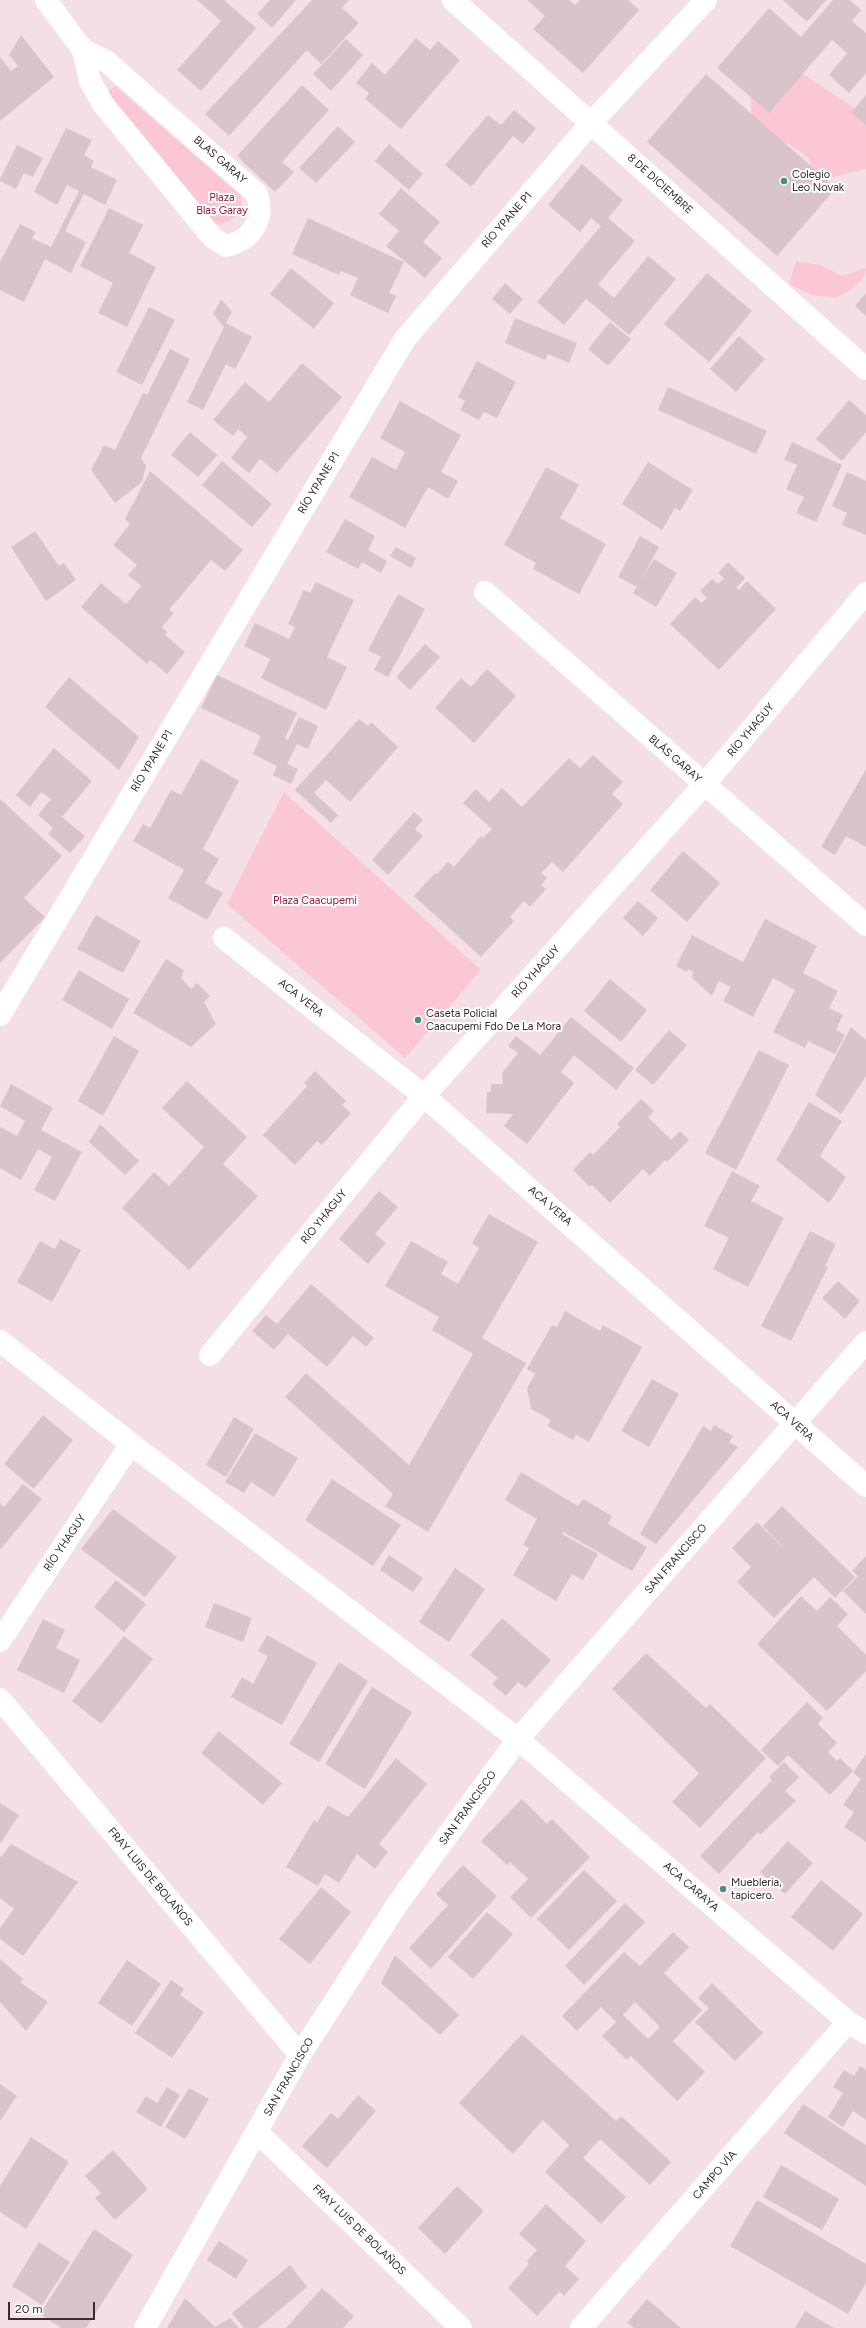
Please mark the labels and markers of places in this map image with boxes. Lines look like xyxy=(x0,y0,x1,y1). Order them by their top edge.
place label: Colegio Leo Novak xyxy=(792,168,844,194)
marker: Colegio Leo Novak xyxy=(779,176,789,186)
place label: Caseta Policial Caacupemi Fdo De La Mora xyxy=(426,1007,561,1033)
marker: Caseta Policial Caacupemi Fdo De La Mora xyxy=(413,1015,423,1025)
place label: Muebleria, tapicero. xyxy=(731,1876,782,1902)
marker: Muebleria, tapicero. xyxy=(718,1884,728,1894)

